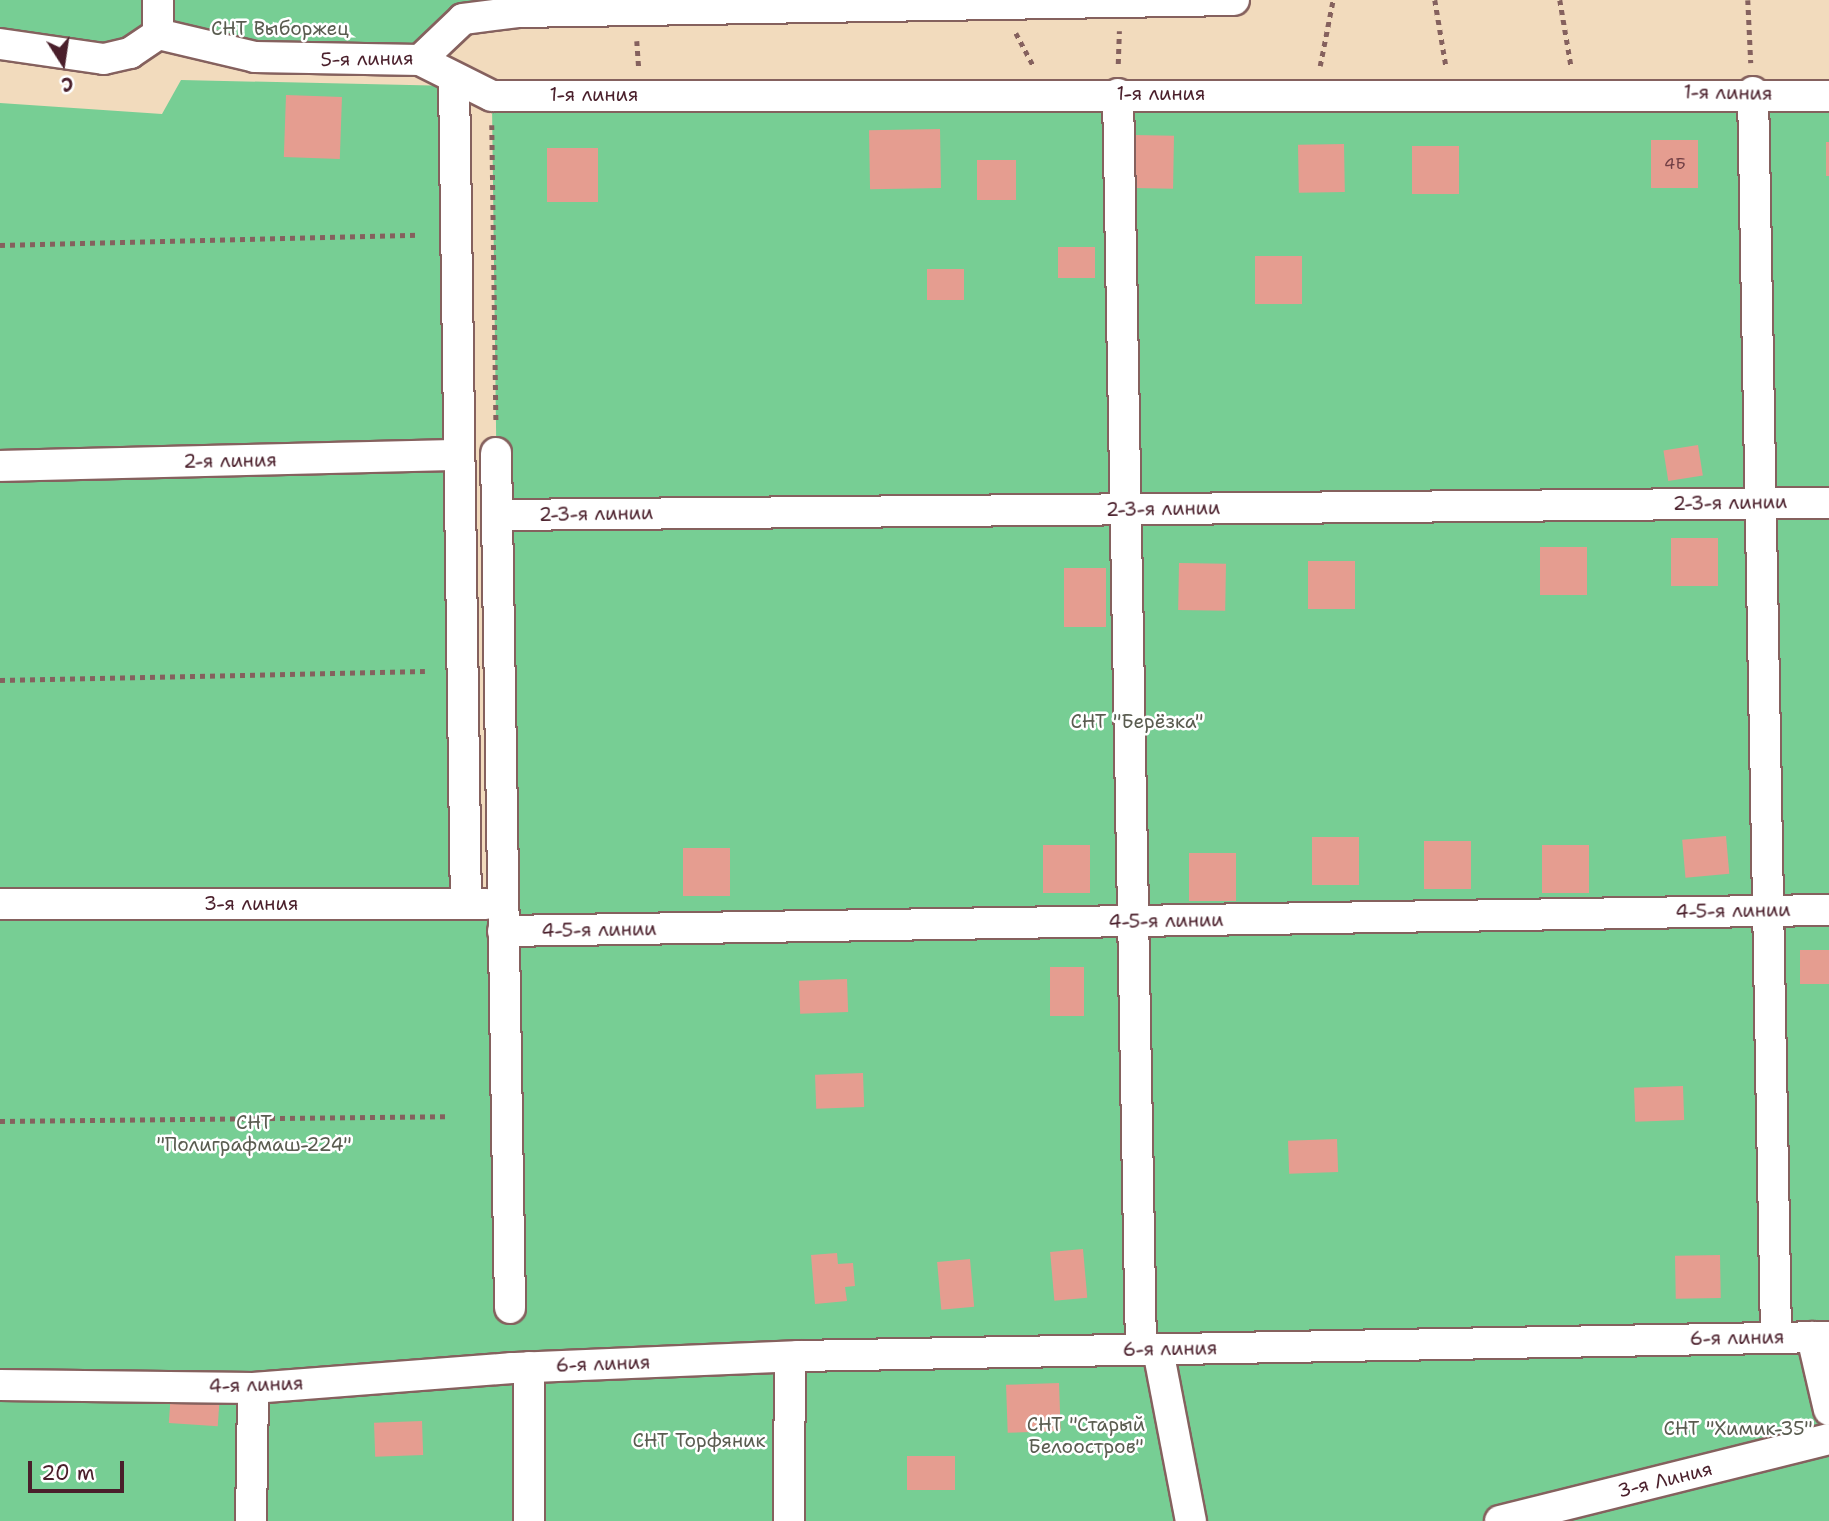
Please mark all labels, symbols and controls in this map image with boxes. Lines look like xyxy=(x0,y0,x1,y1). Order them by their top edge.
park label: СНТ Выборжец xyxy=(211,18,349,40)
north arrow xyxy=(28,28,98,98)
street label: 5-я линия xyxy=(320,47,414,71)
text: С xyxy=(59,71,76,97)
street label: 1-я линия xyxy=(1683,81,1773,105)
street label: 1-я линия xyxy=(1117,83,1205,105)
street label: 1-я линия xyxy=(550,84,638,106)
house number: 4Б xyxy=(1664,154,1686,174)
street label: 2-я линия xyxy=(183,449,277,473)
street label: 2-3-я линии xyxy=(1673,491,1787,515)
street label: 2-3-я линии xyxy=(1106,497,1220,521)
street label: 2-3-я линии xyxy=(539,502,653,526)
park label: СНТ "Берёзка" xyxy=(1070,711,1204,733)
street label: 3-я линия xyxy=(204,893,298,915)
street label: 4-5-я линии xyxy=(1675,899,1791,923)
street label: 4-5-я линии xyxy=(1108,909,1224,933)
street label: 4-5-я линии xyxy=(541,918,657,942)
park label: СНТ "Полиграфмаш-224" xyxy=(156,1112,352,1156)
street label: 6-я линия xyxy=(1689,1326,1785,1350)
street label: 6-я линия xyxy=(1122,1337,1218,1361)
street label: 6-я линия xyxy=(555,1351,651,1377)
street label: 4-я линия xyxy=(208,1372,304,1398)
park label: СНТ "Старый Белоостров" xyxy=(1027,1414,1145,1458)
park label: СНТ "Химик-35" xyxy=(1663,1418,1813,1440)
park label: СНТ Торфяник xyxy=(632,1430,766,1452)
scale bar xyxy=(32,1448,128,1492)
street label: 3-я Линия xyxy=(1615,1457,1715,1503)
text: 20 m xyxy=(41,1459,95,1487)

